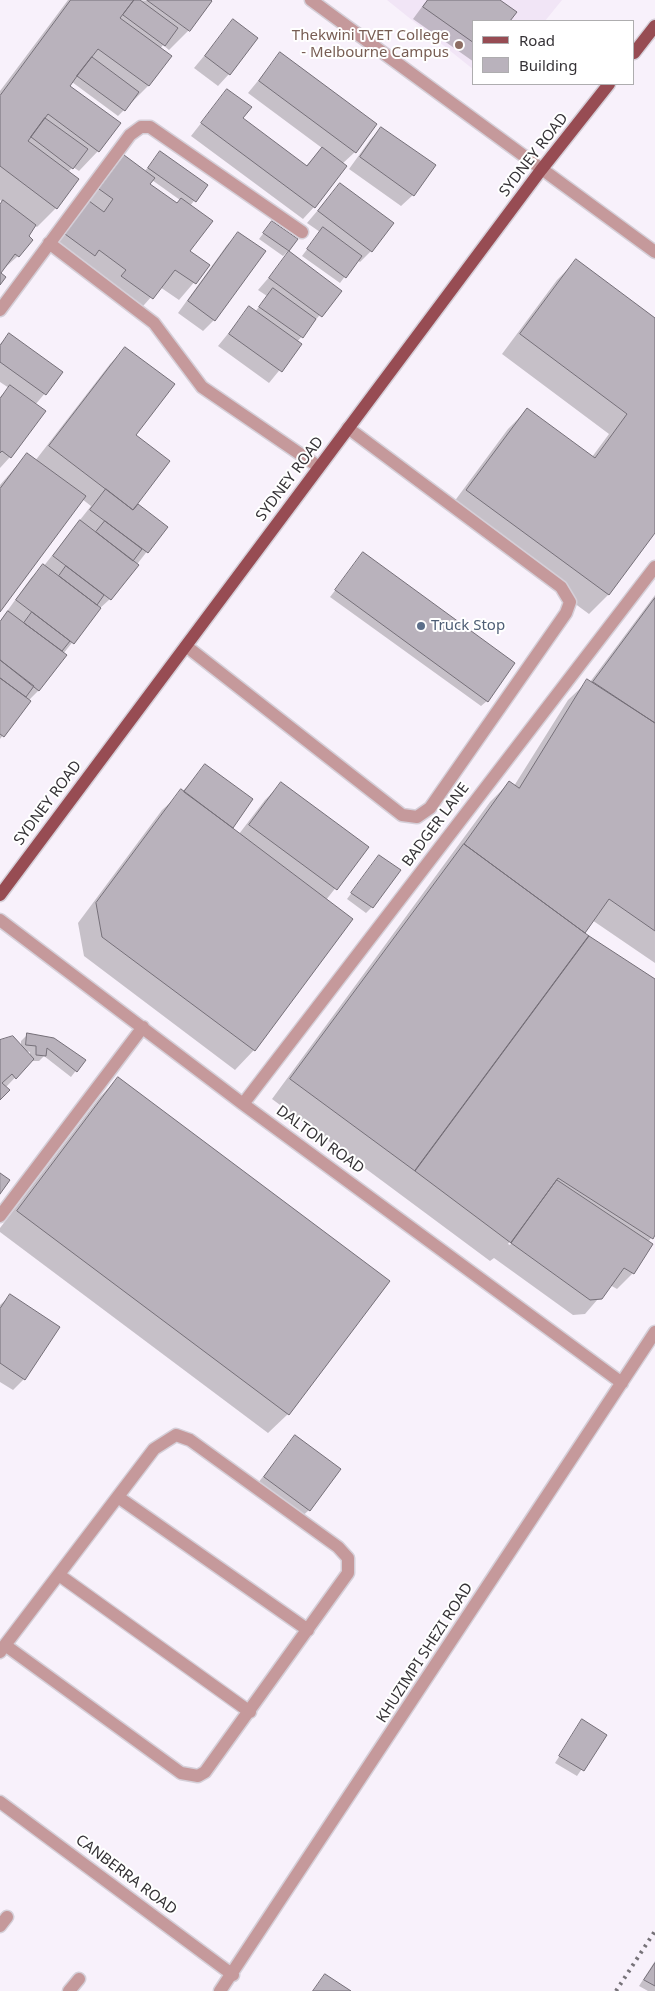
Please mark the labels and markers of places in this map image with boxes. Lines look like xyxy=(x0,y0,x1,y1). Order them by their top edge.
place label: Thekwini TVET College - Melbourne Campus xyxy=(292,27,449,62)
marker: Thekwini TVET College - Melbourne Campus xyxy=(453,39,465,51)
place label: Truck Stop xyxy=(431,617,505,635)
marker: Truck Stop xyxy=(415,620,427,632)

